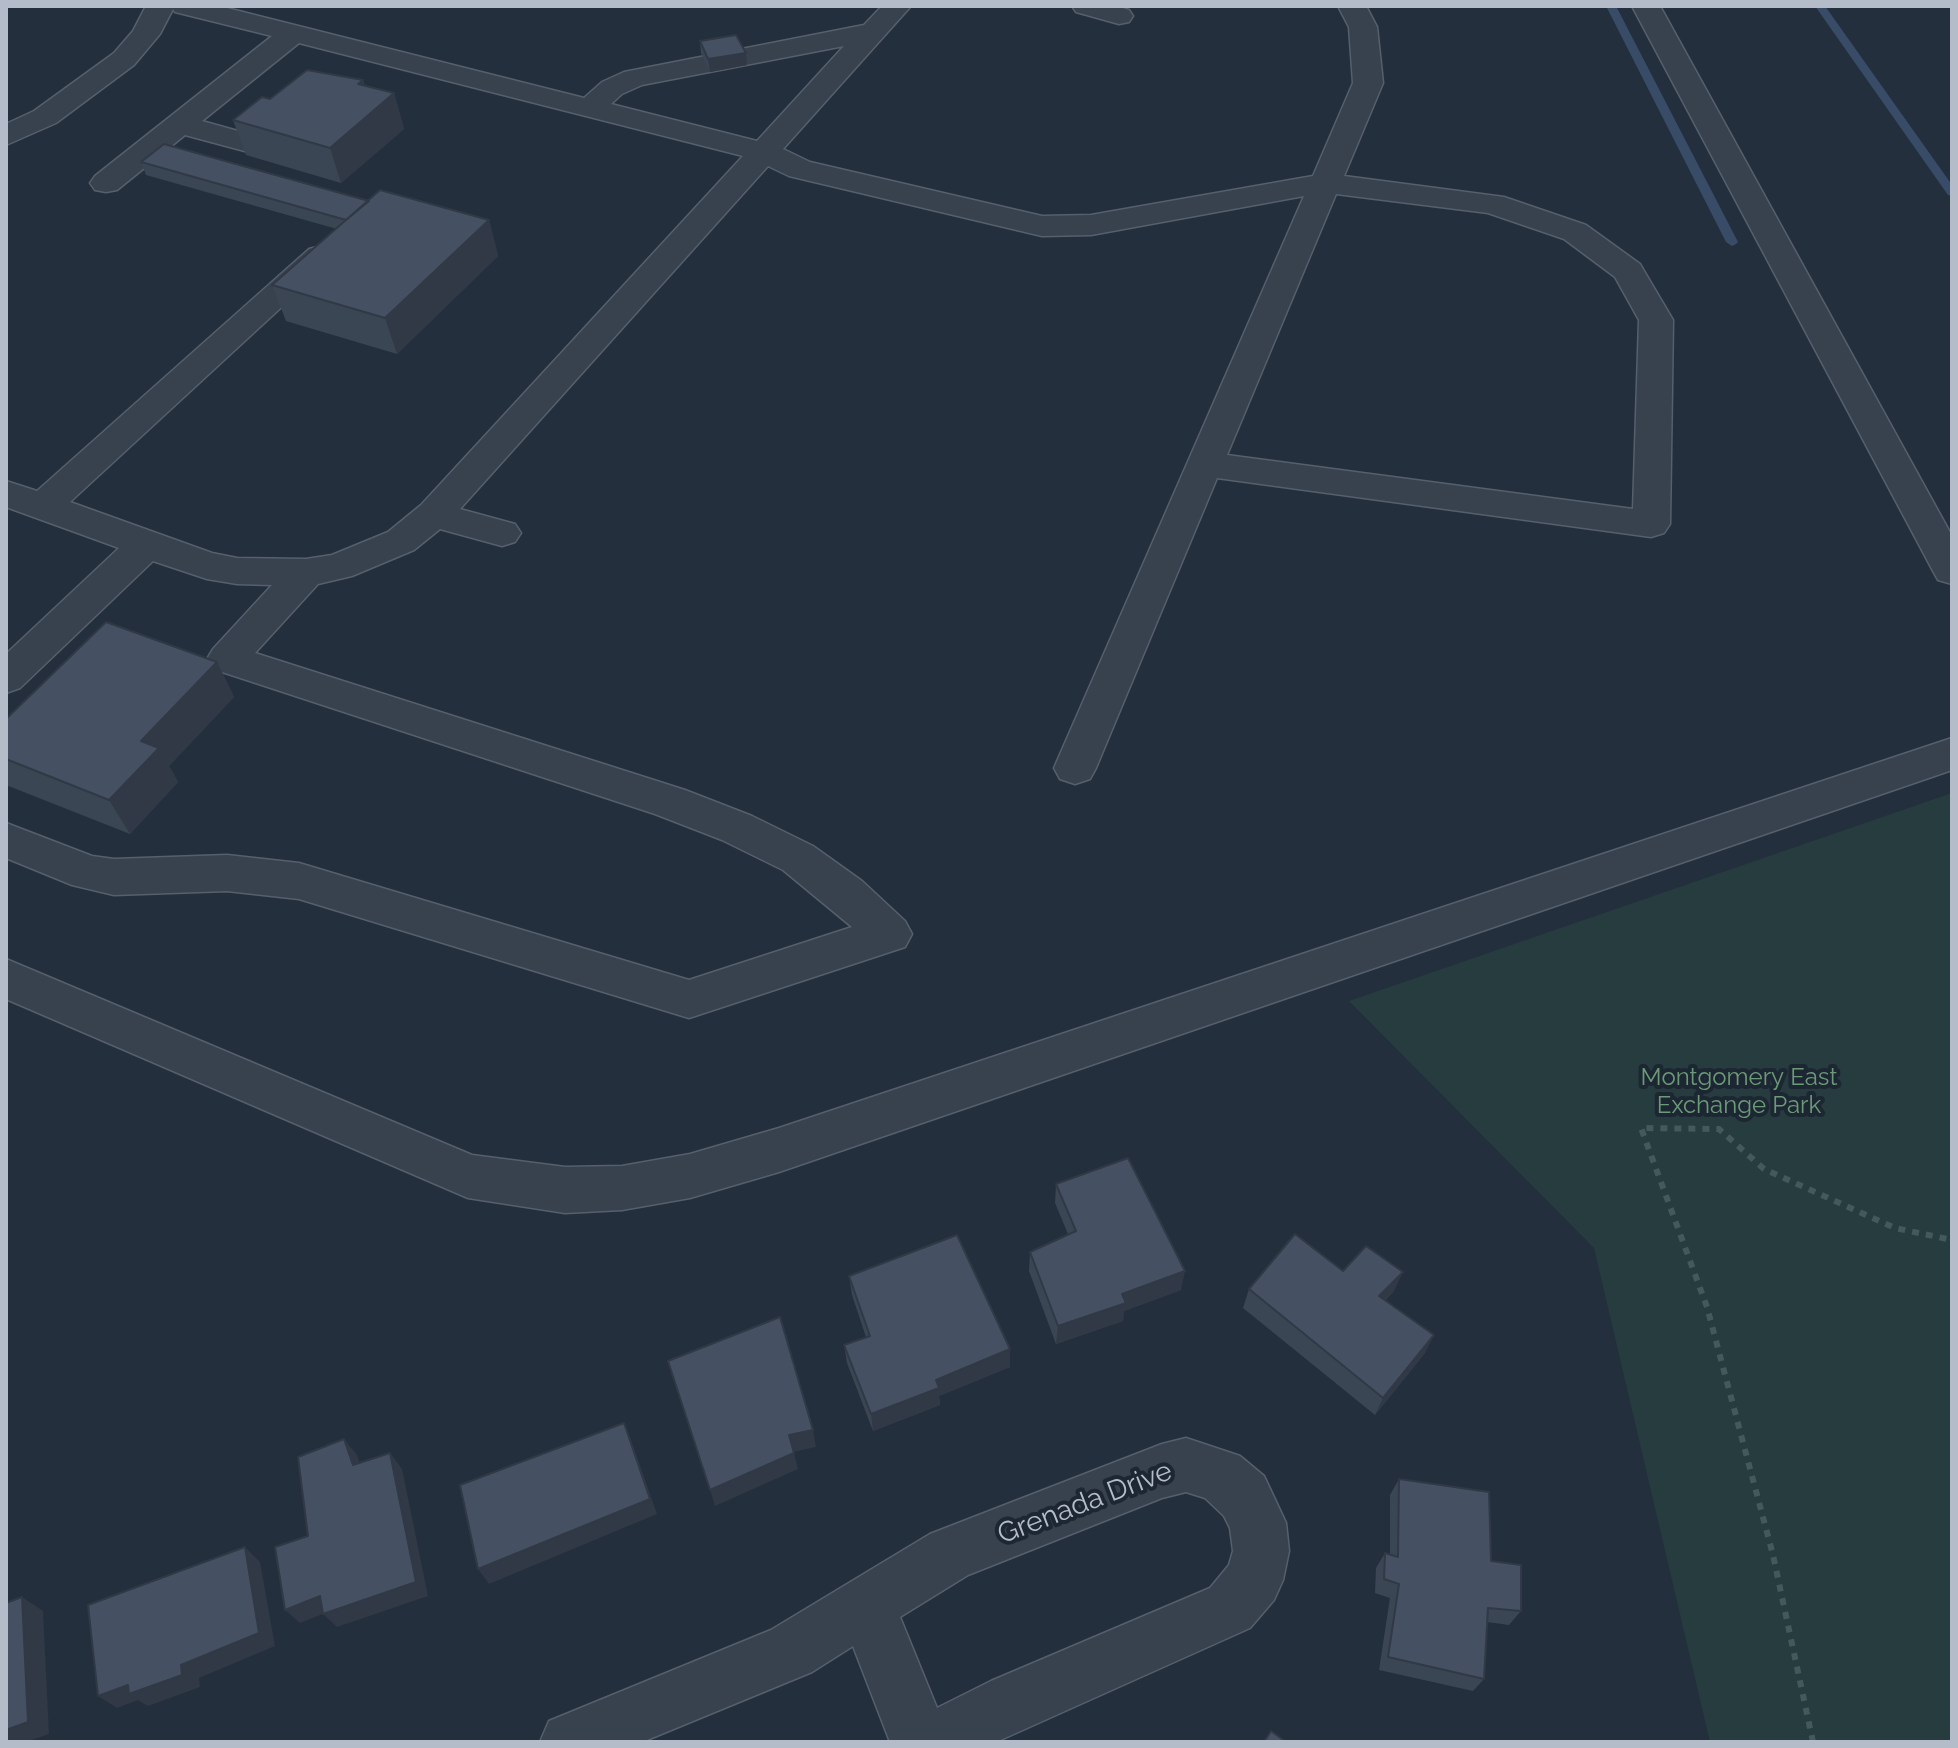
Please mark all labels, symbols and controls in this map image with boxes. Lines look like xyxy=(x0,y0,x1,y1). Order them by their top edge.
park label: Montgomery East Exchange Park xyxy=(1641,1064,1837,1120)
street label: Grenada Drive xyxy=(993,1454,1177,1552)

